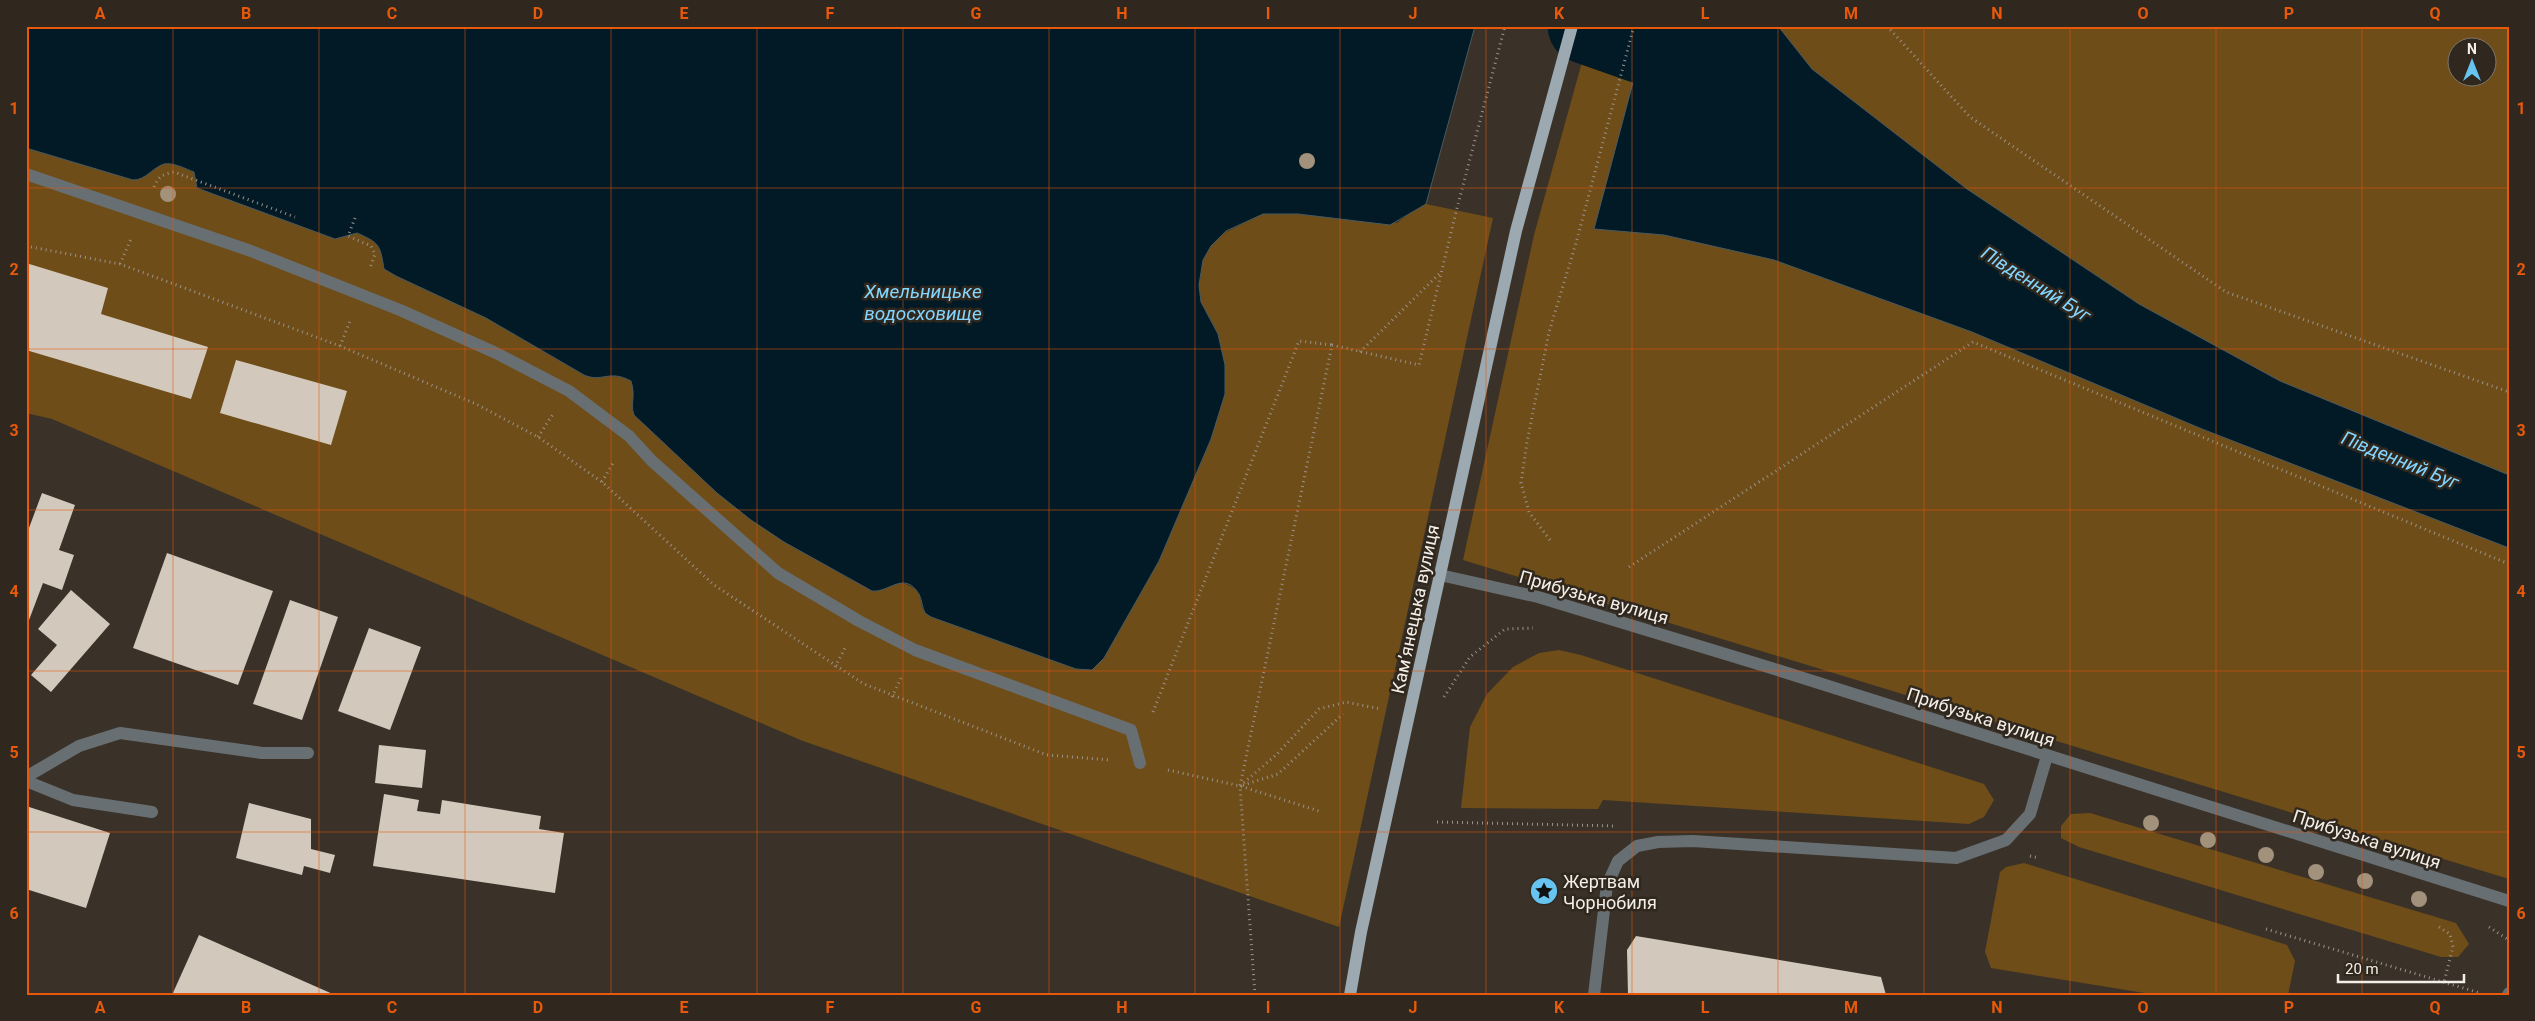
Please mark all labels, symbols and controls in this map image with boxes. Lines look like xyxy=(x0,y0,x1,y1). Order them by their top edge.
text: A xyxy=(95,4,106,23)
text: B xyxy=(241,4,251,23)
text: C xyxy=(387,4,397,23)
text: D xyxy=(533,4,543,23)
text: E xyxy=(680,4,689,23)
text: F xyxy=(826,4,835,23)
text: G xyxy=(971,4,982,23)
text: H xyxy=(1116,4,1128,23)
text: I xyxy=(1266,4,1270,23)
text: J xyxy=(1409,4,1417,23)
text: K xyxy=(1554,4,1565,23)
text: L xyxy=(1701,4,1710,23)
text: M xyxy=(1844,4,1858,23)
text: N xyxy=(1991,4,2003,23)
text: O xyxy=(2137,4,2149,23)
text: P xyxy=(2284,4,2294,23)
text: Q xyxy=(2429,4,2441,23)
north arrow xyxy=(2448,38,2498,88)
text: N xyxy=(2467,41,2477,57)
text: 1 xyxy=(9,99,19,118)
text: 1 xyxy=(2516,99,2526,118)
water label: Південний Буг xyxy=(1977,241,2096,327)
text: 2 xyxy=(9,260,19,279)
text: 2 xyxy=(2516,260,2526,279)
water label: Хмельницьке водосховище xyxy=(863,280,982,325)
text: 3 xyxy=(9,421,19,440)
text: 3 xyxy=(2516,421,2526,440)
water label: Південний Буг xyxy=(2338,426,2463,494)
street label: Камʼянецька вулиця xyxy=(1387,523,1443,695)
street label: Прибузька вулиця xyxy=(1517,566,1671,628)
text: 4 xyxy=(9,582,19,601)
text: 4 xyxy=(2516,582,2526,601)
street label: Прибузька вулиця xyxy=(1904,683,2058,751)
text: 5 xyxy=(9,743,19,762)
text: 5 xyxy=(2516,743,2526,762)
street label: Прибузька вулиця xyxy=(2290,805,2444,873)
place label: Жертвам Чорнобиля xyxy=(1563,871,1657,913)
place icon: Жертвам Чорнобиля xyxy=(1529,876,1559,906)
text: 6 xyxy=(9,904,19,923)
text: 6 xyxy=(2516,904,2526,923)
scale bar xyxy=(2338,951,2464,983)
text: 20 m xyxy=(2345,960,2379,978)
text: A xyxy=(95,998,106,1017)
text: B xyxy=(241,998,251,1017)
text: C xyxy=(387,998,397,1017)
text: D xyxy=(533,998,543,1017)
text: E xyxy=(680,998,689,1017)
text: F xyxy=(826,998,835,1017)
text: G xyxy=(971,998,982,1017)
text: H xyxy=(1116,998,1128,1017)
text: I xyxy=(1266,998,1270,1017)
text: J xyxy=(1409,998,1417,1017)
text: K xyxy=(1554,998,1565,1017)
text: L xyxy=(1701,998,1710,1017)
text: M xyxy=(1844,998,1858,1017)
text: N xyxy=(1991,998,2003,1017)
text: O xyxy=(2137,998,2149,1017)
text: P xyxy=(2284,998,2294,1017)
text: Q xyxy=(2429,998,2441,1017)

